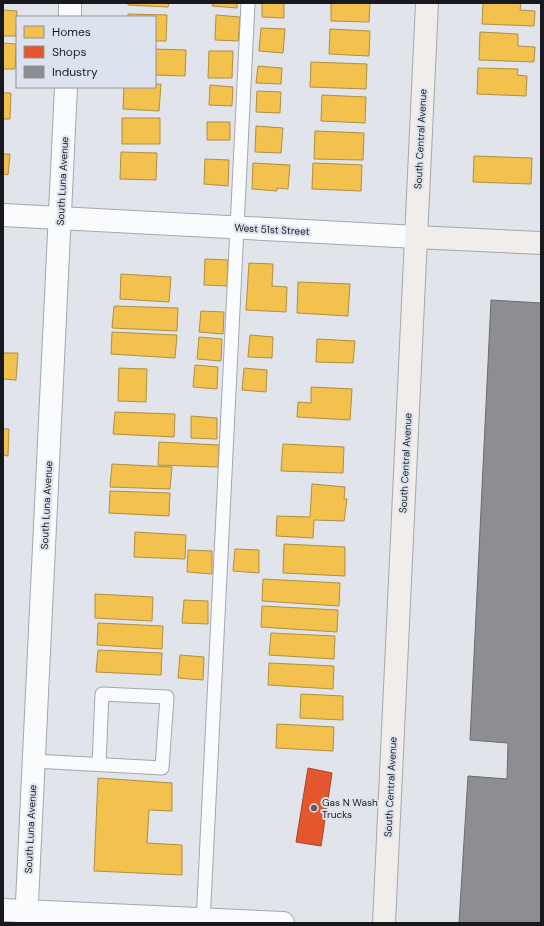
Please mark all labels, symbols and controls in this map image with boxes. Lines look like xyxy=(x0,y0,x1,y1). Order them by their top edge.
legend xyxy=(16,16,156,88)
text: Homes xyxy=(52,24,91,40)
text: Shops xyxy=(52,44,87,60)
text: Industry xyxy=(52,64,98,80)
street label: South Central Avenue xyxy=(411,88,430,189)
street label: South Luna Avenue xyxy=(54,136,71,226)
street label: West 51st Street xyxy=(234,221,310,238)
street label: South Central Avenue xyxy=(396,412,415,513)
street label: South Luna Avenue xyxy=(38,460,55,550)
street label: South Central Avenue xyxy=(381,736,400,837)
street label: South Luna Avenue xyxy=(22,784,39,874)
place label: Gas N Wash Trucks xyxy=(322,796,378,821)
marker: Gas N Wash Trucks xyxy=(309,803,319,813)

